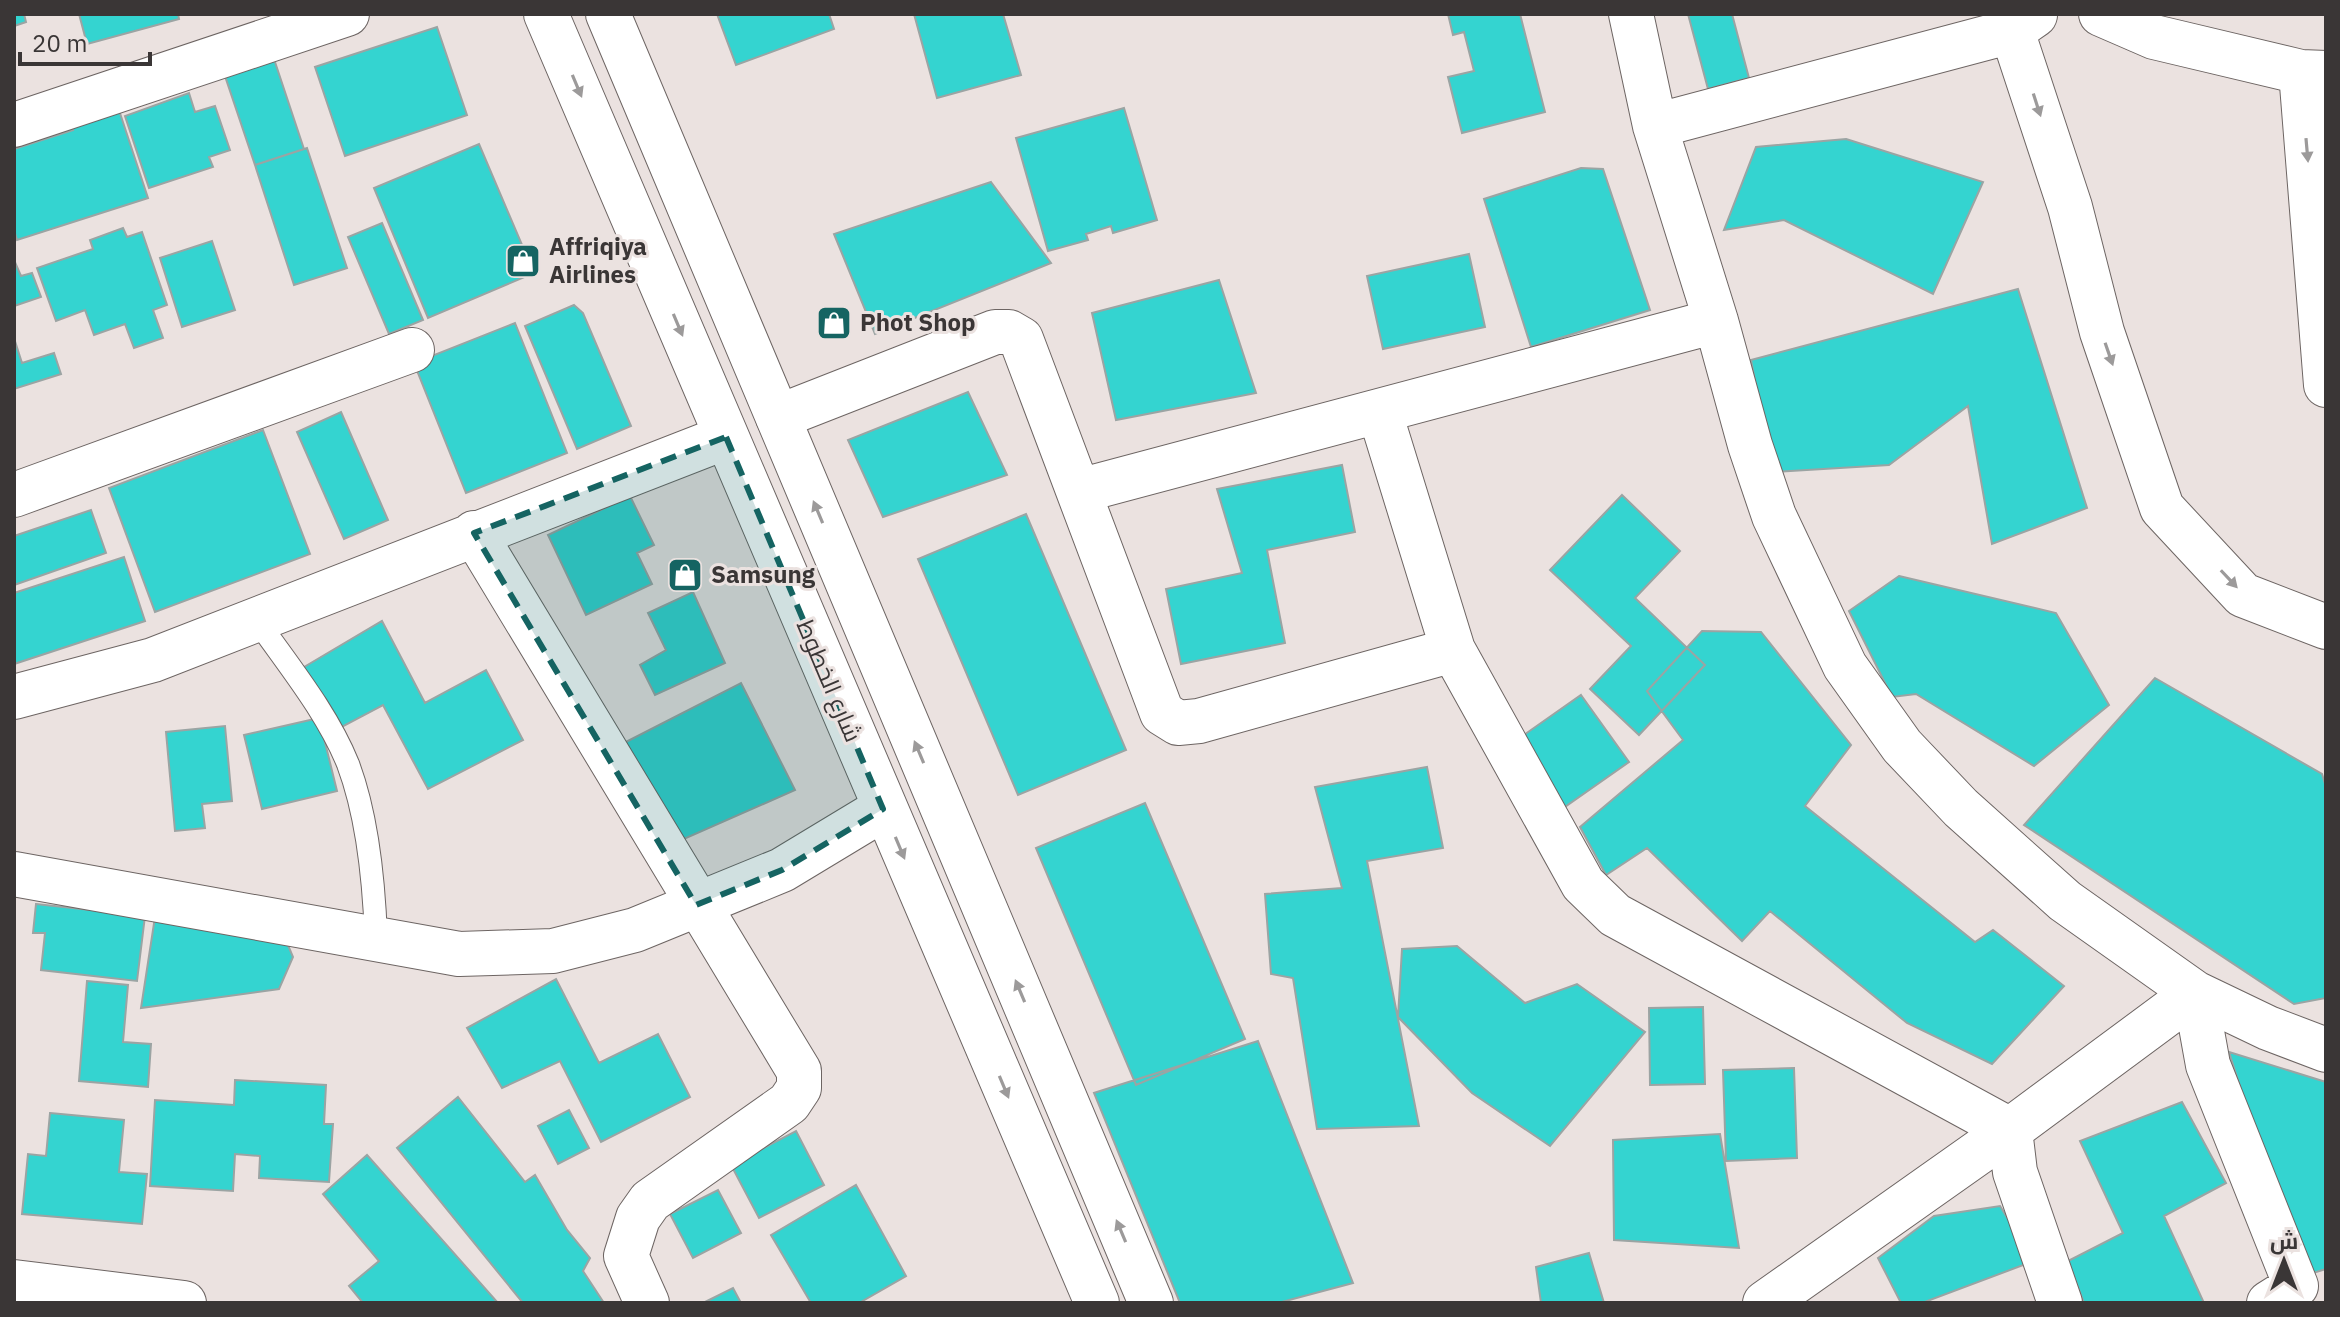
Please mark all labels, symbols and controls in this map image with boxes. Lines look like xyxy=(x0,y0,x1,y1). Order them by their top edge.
scale bar xyxy=(20,16,150,66)
text: 20 m xyxy=(32,27,87,59)
one-way arrow xyxy=(570,74,583,98)
one-way arrow xyxy=(2031,93,2043,117)
one-way arrow xyxy=(2301,138,2314,163)
place label: Affriqiya Airlines xyxy=(549,230,647,290)
shop icon: Affriqiya Airlines xyxy=(504,242,542,280)
shop icon: Phot Shop xyxy=(815,304,853,342)
place label: Phot Shop xyxy=(860,306,976,338)
one-way arrow xyxy=(672,313,685,337)
one-way arrow xyxy=(2104,343,2116,367)
one-way arrow xyxy=(812,500,825,524)
shop icon: Samsung xyxy=(666,556,704,594)
place label: Samsung xyxy=(711,558,816,590)
one-way arrow xyxy=(2219,570,2237,589)
street label: شارع الخطوط xyxy=(789,615,870,747)
one-way arrow xyxy=(913,740,926,764)
one-way arrow xyxy=(894,836,907,860)
one-way arrow xyxy=(1013,980,1026,1003)
one-way arrow xyxy=(997,1075,1010,1098)
one-way arrow xyxy=(1114,1219,1127,1243)
north arrow xyxy=(2244,1221,2324,1301)
text: ش xyxy=(2270,1226,2298,1255)

